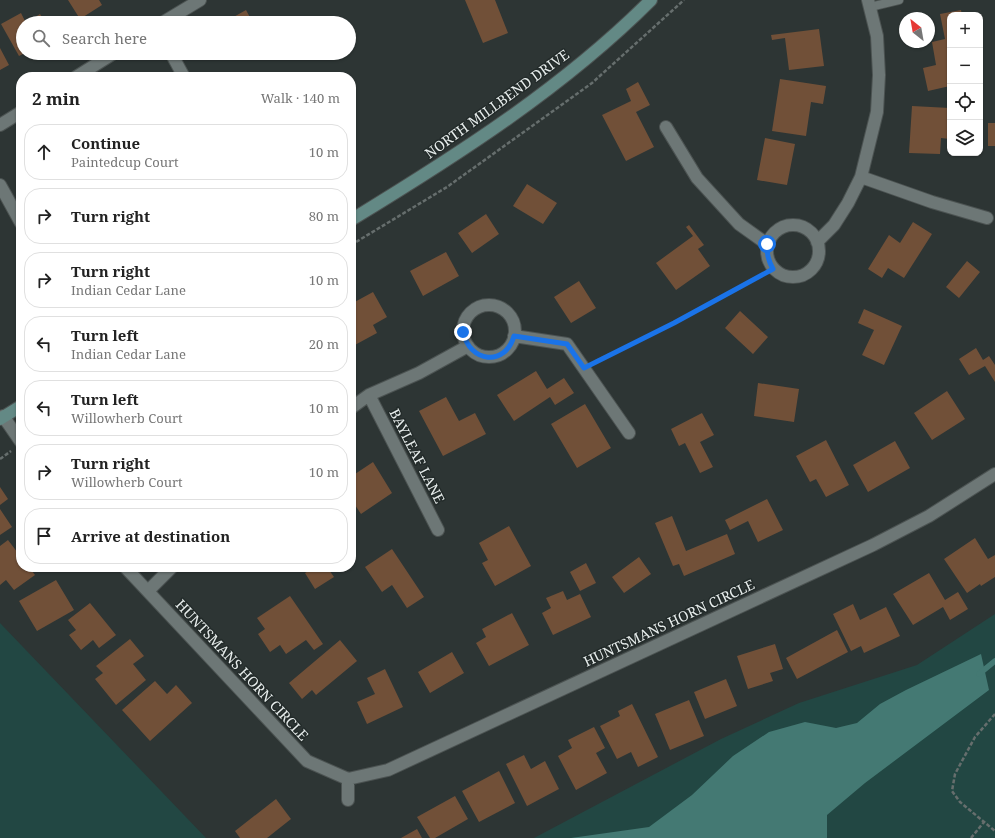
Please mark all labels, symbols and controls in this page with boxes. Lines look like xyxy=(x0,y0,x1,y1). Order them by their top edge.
north arrow xyxy=(899,12,935,48)
map controls xyxy=(947,12,983,156)
button: + xyxy=(947,12,983,48)
search box xyxy=(16,16,356,60)
icon: search xyxy=(30,27,52,49)
text: Search here xyxy=(62,28,147,48)
street label: NORTH MILLBEND DRIVE xyxy=(421,45,573,162)
button: − xyxy=(947,48,983,84)
button: locate xyxy=(947,84,983,120)
text: 2 min xyxy=(32,87,80,110)
text: Walk · 140 m xyxy=(261,89,340,107)
button: layers xyxy=(947,120,983,156)
text: Continue xyxy=(71,133,140,153)
icon: ahead xyxy=(33,141,55,163)
text: 10 m xyxy=(309,143,339,161)
text: Paintedcup Court xyxy=(71,153,179,171)
icon: right xyxy=(33,205,55,227)
text: Turn right xyxy=(71,206,150,226)
text: 80 m xyxy=(309,207,339,225)
route start xyxy=(758,235,776,253)
text: Turn right xyxy=(71,261,150,281)
icon: right xyxy=(33,269,55,291)
text: 10 m xyxy=(309,271,339,289)
text: Indian Cedar Lane xyxy=(71,281,186,299)
route end xyxy=(454,323,472,341)
text: Turn left xyxy=(71,325,139,345)
icon: left xyxy=(33,333,55,355)
text: 20 m xyxy=(309,335,339,353)
text: Indian Cedar Lane xyxy=(71,345,186,363)
text: Turn left xyxy=(71,389,139,409)
icon: left xyxy=(33,397,55,419)
text: 10 m xyxy=(309,399,339,417)
street label: BAYLEAF LANE xyxy=(385,405,450,507)
text: Willowherb Court xyxy=(71,409,183,427)
text: Turn right xyxy=(71,453,150,473)
icon: right xyxy=(33,461,55,483)
text: 10 m xyxy=(309,463,339,481)
text: Willowherb Court xyxy=(71,473,183,491)
icon: arrive xyxy=(33,525,55,547)
text: Arrive at destination xyxy=(71,526,230,546)
street label: HUNTSMANS HORN CIRCLE xyxy=(580,574,758,671)
street label: HUNTSMANS HORN CIRCLE xyxy=(172,595,313,745)

